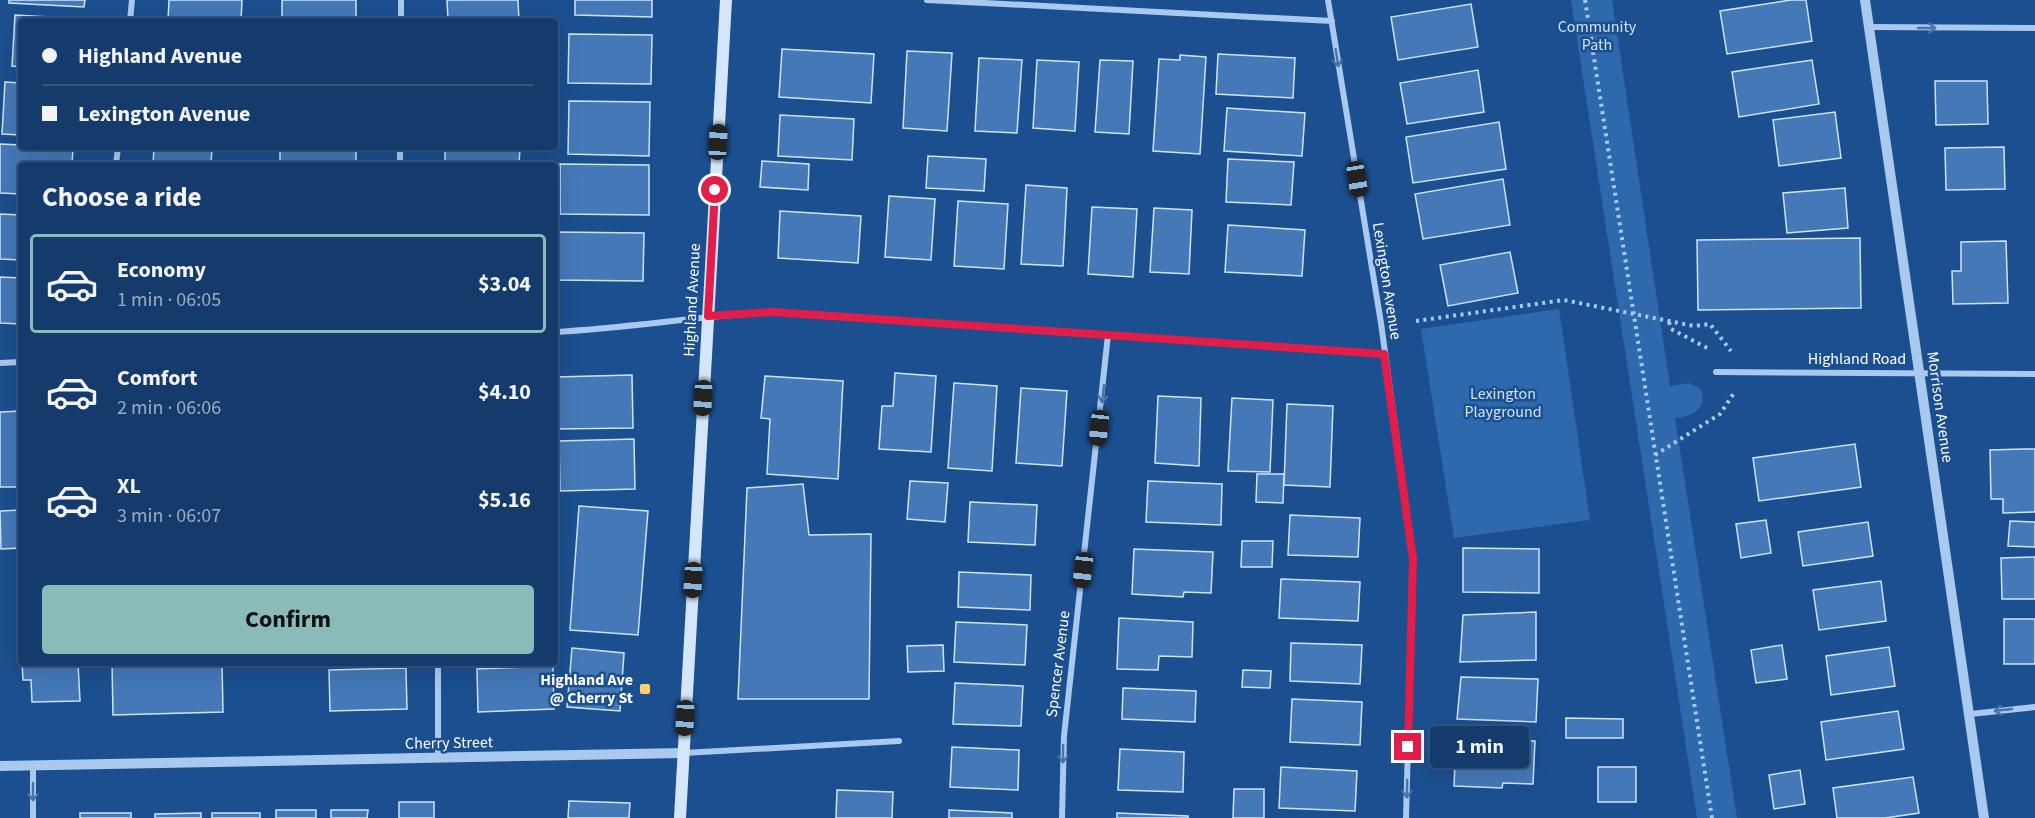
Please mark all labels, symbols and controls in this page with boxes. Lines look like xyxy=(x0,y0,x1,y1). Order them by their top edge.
park label: Community Path xyxy=(1558,16,1637,56)
one-way arrow xyxy=(1917,22,1937,34)
text: Highland Avenue xyxy=(78,40,242,72)
one-way arrow xyxy=(1332,47,1343,67)
text: Lexington Avenue xyxy=(78,98,251,130)
car xyxy=(708,124,728,160)
car xyxy=(1345,160,1369,198)
route start xyxy=(701,176,728,203)
text: Choose a ride xyxy=(42,178,202,217)
street label: Lexington Avenue xyxy=(1367,221,1407,341)
street label: Highland Avenue xyxy=(678,243,706,357)
text: Economy xyxy=(117,254,206,286)
icon: car xyxy=(45,257,99,311)
text: $3.04 xyxy=(478,268,531,300)
text: 1 min · 06:05 xyxy=(117,286,221,314)
street label: Highland Road xyxy=(1808,348,1906,370)
street label: Morrison Avenue xyxy=(1921,350,1959,464)
text: Comfort xyxy=(117,362,198,394)
icon: car xyxy=(45,365,99,419)
text: $4.10 xyxy=(478,376,531,408)
car xyxy=(693,380,713,416)
one-way arrow xyxy=(1097,383,1108,403)
park label: Lexington Playground xyxy=(1464,383,1542,423)
text: 2 min · 06:06 xyxy=(117,394,221,422)
car xyxy=(1088,409,1110,447)
text: XL xyxy=(117,470,141,502)
icon: car xyxy=(45,473,99,527)
text: $5.16 xyxy=(478,484,531,516)
text: 3 min · 06:07 xyxy=(117,502,221,530)
car xyxy=(1072,551,1094,589)
car xyxy=(683,562,703,598)
button: Confirm xyxy=(42,585,534,654)
street label: Spencer Avenue xyxy=(1041,609,1075,718)
place label: Highland Ave @ Cherry St xyxy=(540,669,633,709)
marker: Highland Ave @ Cherry St xyxy=(638,682,652,696)
car xyxy=(675,700,695,736)
one-way arrow xyxy=(1993,705,2013,716)
callout: 1 min xyxy=(1429,726,1528,768)
street label: Cherry Street xyxy=(405,731,494,755)
route end xyxy=(1394,733,1421,760)
text: 1 min xyxy=(1455,733,1504,761)
one-way arrow xyxy=(1058,744,1069,764)
one-way arrow xyxy=(1401,778,1413,798)
one-way arrow xyxy=(27,781,39,801)

